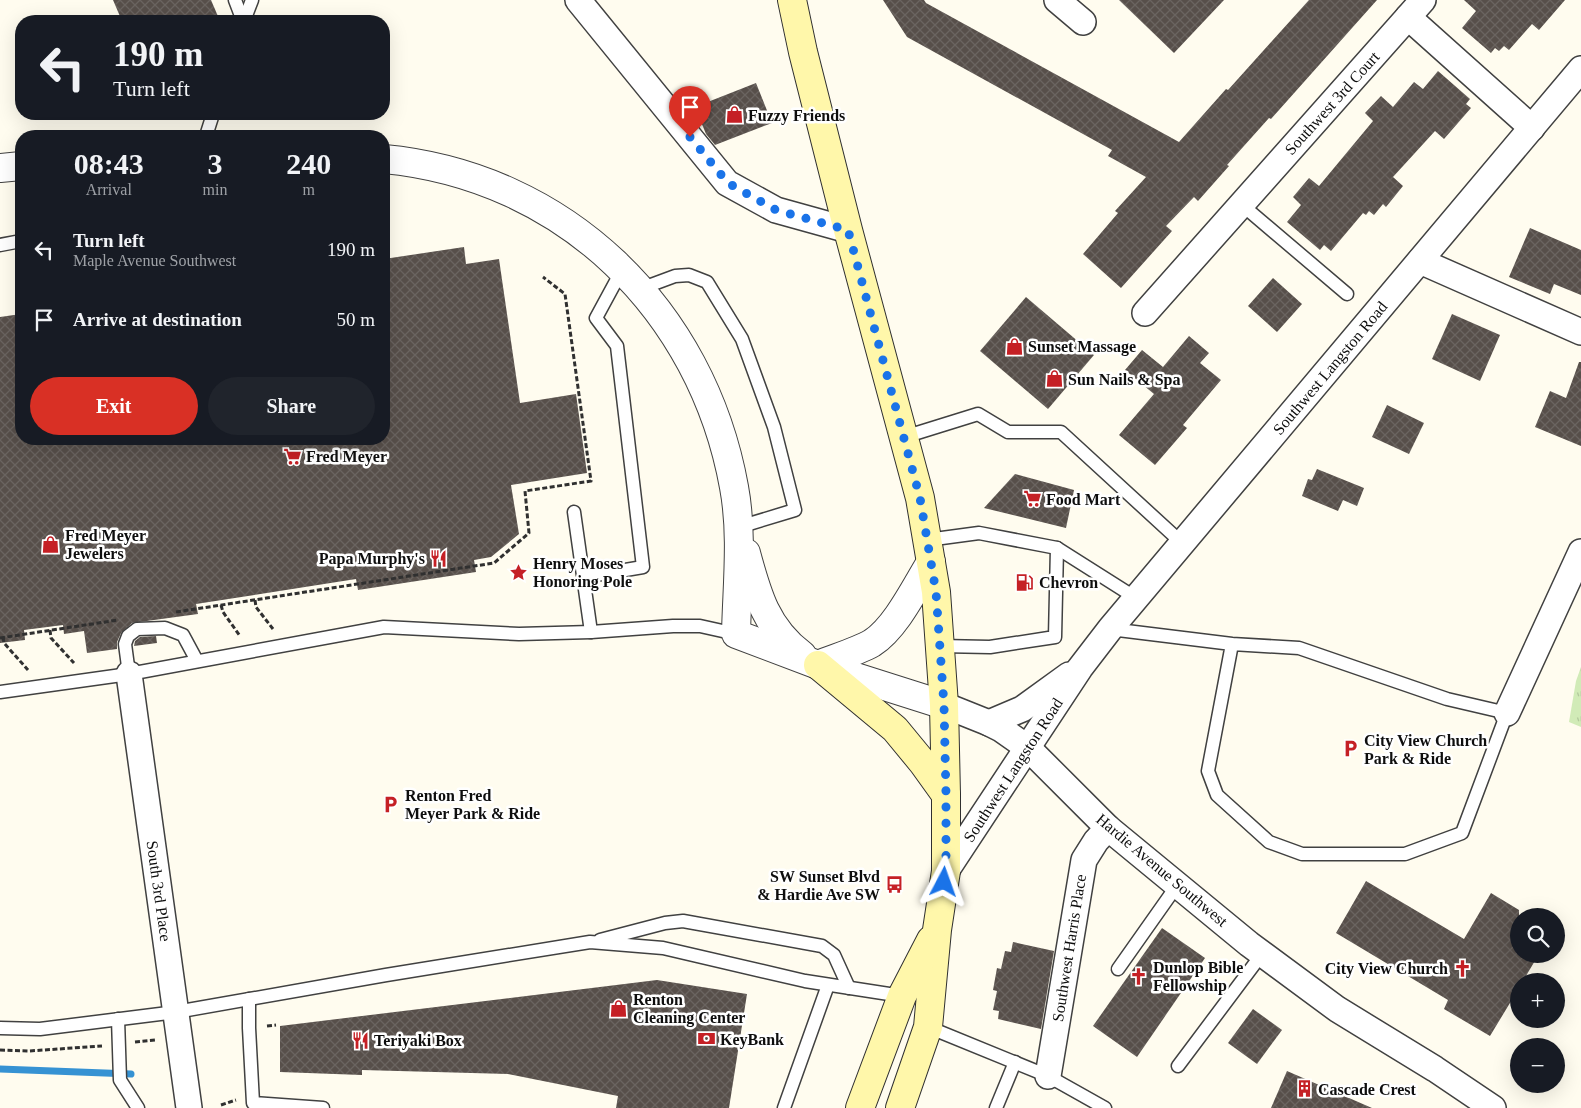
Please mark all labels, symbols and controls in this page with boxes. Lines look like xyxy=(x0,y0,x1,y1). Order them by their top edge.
icon: left xyxy=(30,35,95,100)
text: 190 m xyxy=(113,35,203,74)
street label: Southwest 3rd Court xyxy=(1281,48,1383,158)
text: Turn left xyxy=(113,76,190,101)
pin xyxy=(669,86,711,137)
icon: arrive xyxy=(676,93,704,121)
shop icon: Fuzzy Friends xyxy=(724,105,744,125)
place label: Fuzzy Friends xyxy=(748,107,845,125)
text: 08:43 xyxy=(74,147,144,180)
text: 3 xyxy=(207,147,222,180)
text: 240 xyxy=(286,147,331,180)
text: Arrival xyxy=(86,181,132,198)
text: min xyxy=(203,181,227,198)
text: m xyxy=(302,181,315,198)
text: Turn left xyxy=(73,230,145,251)
icon: left xyxy=(30,236,58,264)
text: 190 m xyxy=(327,239,375,260)
text: Maple Avenue Southwest xyxy=(73,252,236,269)
street label: Southwest Langston Road xyxy=(1269,298,1391,438)
icon: arrive xyxy=(30,306,58,334)
text: Arrive at destination xyxy=(73,309,242,330)
text: 50 m xyxy=(336,309,375,330)
shop icon: Sunset Massage xyxy=(1004,336,1024,356)
place label: Sunset Massage xyxy=(1028,338,1136,356)
shop icon: Sun Nails & Spa xyxy=(1044,369,1064,389)
place label: Sun Nails & Spa xyxy=(1068,371,1181,389)
button: Exit xyxy=(30,377,198,435)
button: Share xyxy=(208,377,375,435)
supermarket icon: Fred Meyer xyxy=(282,446,302,466)
place label: Fred Meyer xyxy=(306,448,387,466)
supermarket icon: Food Mart xyxy=(1022,489,1042,509)
place label: Food Mart xyxy=(1046,491,1121,508)
place label: Fred Meyer Jewelers xyxy=(65,527,146,562)
shop icon: Fred Meyer Jewelers xyxy=(41,534,61,554)
restaurant icon: Papa Murphy's xyxy=(429,548,449,568)
place label: Papa Murphy's xyxy=(319,550,425,568)
place label: Henry Moses Honoring Pole xyxy=(533,555,632,591)
place icon: Henry Moses Honoring Pole xyxy=(509,562,529,582)
fuel station icon: Chevron xyxy=(1015,572,1035,592)
place label: Chevron xyxy=(1039,574,1098,591)
street label: Southwest Langston Road xyxy=(960,695,1067,846)
place label: City View Church Park & Ride xyxy=(1364,732,1487,767)
parking icon: City View Church Park & Ride xyxy=(1340,739,1360,759)
place label: Renton Fred Meyer Park & Ride xyxy=(405,787,540,823)
parking icon: Renton Fred Meyer Park & Ride xyxy=(381,794,401,814)
street label: Hardie Avenue Southwest xyxy=(1093,810,1231,930)
street label: South 3rd Place xyxy=(144,840,174,942)
position arrow xyxy=(917,855,969,907)
place label: SW Sunset Blvd & Hardie Ave SW xyxy=(757,868,880,903)
street label: Southwest Harris Place xyxy=(1049,873,1089,1023)
bus stop icon: SW Sunset Blvd & Hardie Ave SW xyxy=(884,875,904,895)
map controls xyxy=(1510,908,1565,1093)
button: search xyxy=(1510,908,1565,963)
church icon: City View Church xyxy=(1452,958,1472,978)
place label: Dunlop Bible Fellowship xyxy=(1153,959,1243,995)
place label: City View Church xyxy=(1325,960,1448,978)
church icon: Dunlop Bible Fellowship xyxy=(1129,966,1149,986)
button: + xyxy=(1510,973,1565,1028)
place label: Renton Cleaning Center xyxy=(633,991,745,1027)
shop icon: Renton Cleaning Center xyxy=(609,998,629,1018)
bank icon: KeyBank xyxy=(696,1029,716,1049)
restaurant icon: Teriyaki Box xyxy=(350,1030,370,1050)
place label: KeyBank xyxy=(720,1031,784,1049)
place label: Teriyaki Box xyxy=(374,1032,462,1050)
button: − xyxy=(1510,1038,1565,1093)
building icon: Cascade Crest xyxy=(1294,1079,1314,1099)
place label: Cascade Crest xyxy=(1318,1081,1417,1098)

